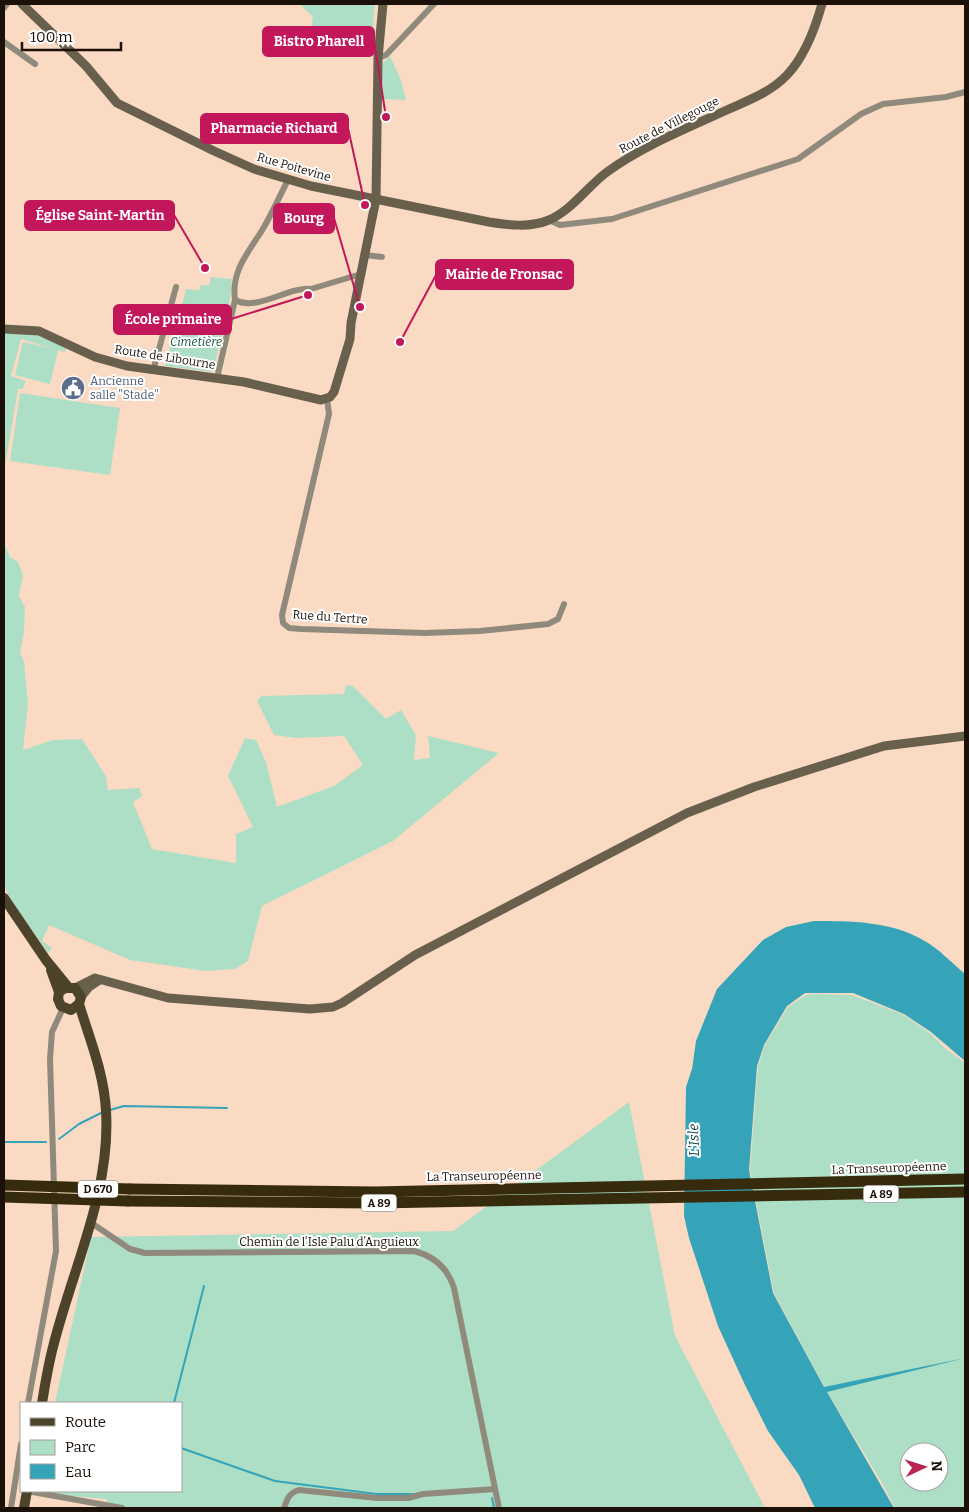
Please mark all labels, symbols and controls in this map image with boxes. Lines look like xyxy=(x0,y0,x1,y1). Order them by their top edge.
scale bar xyxy=(22,20,121,52)
callout: Bistro Pharell xyxy=(263,27,374,56)
text: 100 m xyxy=(30,28,73,46)
text: Bistro Pharell xyxy=(274,33,365,50)
street label: Route de Villegouge xyxy=(617,94,721,156)
callout: Pharmacie Richard xyxy=(201,114,348,143)
text: Pharmacie Richard xyxy=(211,120,338,137)
street label: Rue Poitevine xyxy=(256,150,332,184)
callout: Église Saint-Martin xyxy=(25,201,174,230)
callout: Bourg xyxy=(274,204,334,233)
text: Église Saint-Martin xyxy=(36,206,164,224)
text: Bourg xyxy=(284,210,324,227)
callout: Mairie de Fronsac xyxy=(436,260,573,289)
text: Mairie de Fronsac xyxy=(445,266,563,283)
callout: École primaire xyxy=(114,305,231,334)
text: École primaire xyxy=(124,310,222,328)
park label: Cimetière xyxy=(170,335,222,349)
street label: Route de Libourne xyxy=(114,342,216,372)
place label: Ancienne salle "Stade" xyxy=(90,374,159,402)
public building icon: Ancienne salle "Stade" xyxy=(60,375,86,401)
street label: Rue du Tertre xyxy=(292,607,368,627)
water label: L'Isle xyxy=(685,1123,703,1157)
street label: La Transeuropéenne xyxy=(831,1159,947,1177)
street label: La Transeuropéenne xyxy=(426,1168,542,1184)
road number: D 670 xyxy=(78,1180,118,1198)
road number: A 89 xyxy=(864,1186,898,1202)
road number: A 89 xyxy=(362,1194,396,1212)
street label: Chemin de l'Isle Palu d’Anguieux xyxy=(239,1235,419,1249)
legend xyxy=(20,1402,182,1492)
text: Route xyxy=(65,1413,106,1431)
text: Parc xyxy=(65,1438,96,1456)
north arrow xyxy=(899,1442,949,1492)
text: N xyxy=(928,1460,945,1472)
text: Eau xyxy=(65,1463,92,1481)

